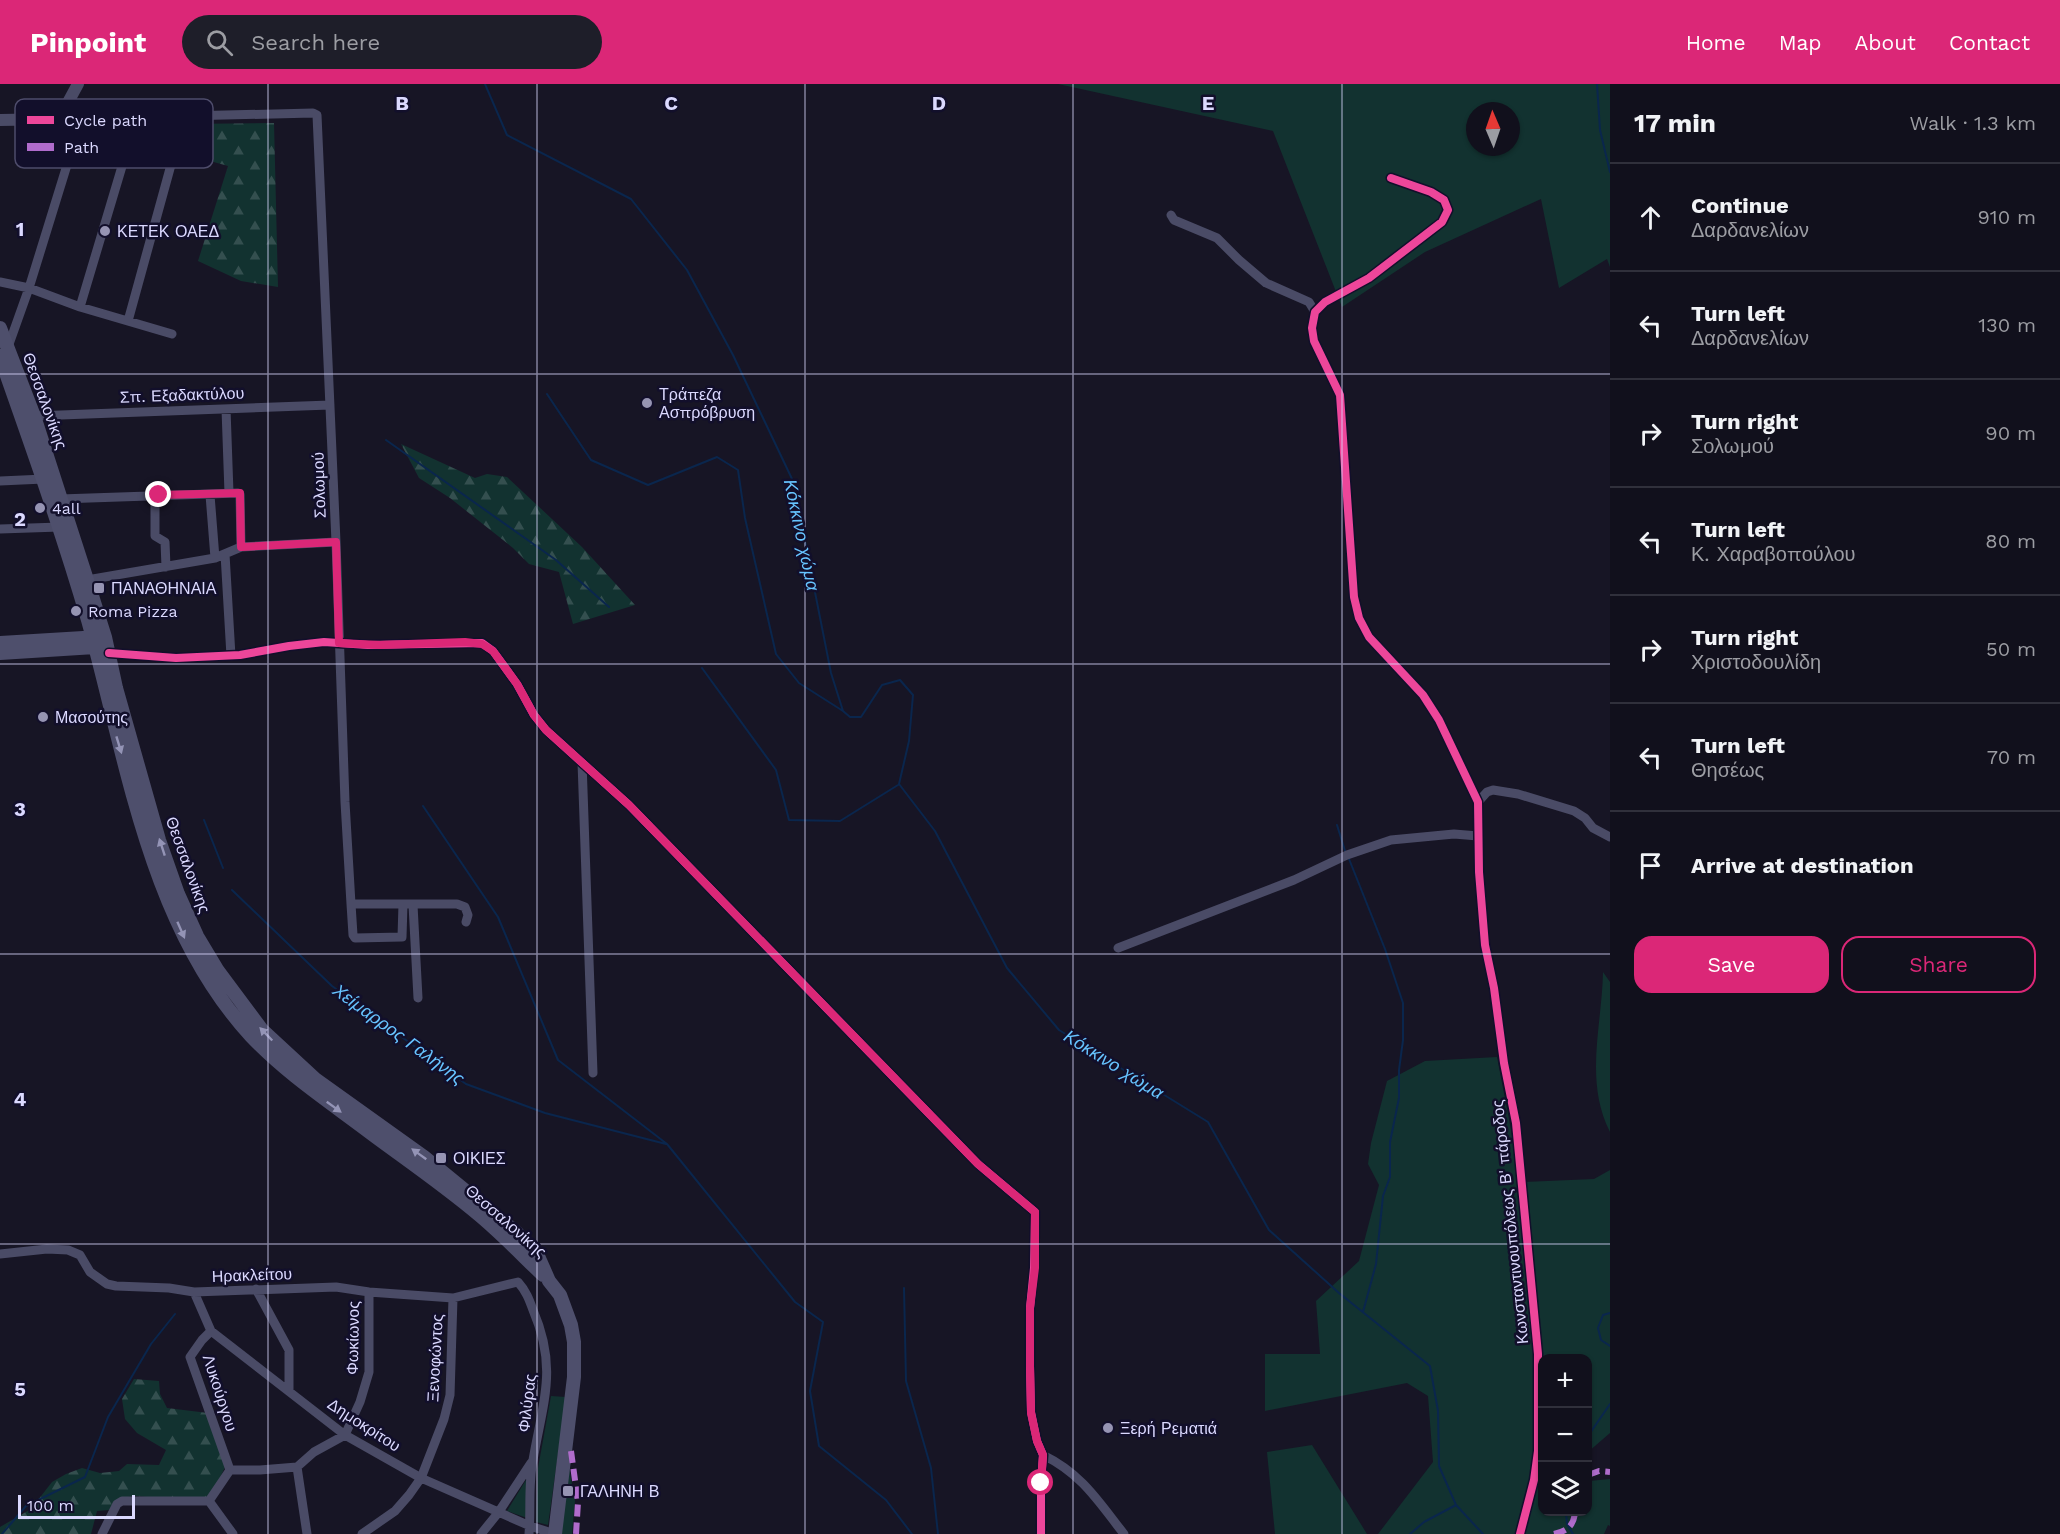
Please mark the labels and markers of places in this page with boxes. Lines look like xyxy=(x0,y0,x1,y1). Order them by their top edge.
place label: ΚΕΤΕΚ ΟΑΕΔ xyxy=(117,222,219,241)
marker: ΚΕΤΕΚ ΟΑΕΔ xyxy=(98,224,112,238)
place label: Τράπεζα Ασπρόβρυση xyxy=(659,385,755,422)
marker: Τράπεζα Ασπρόβρυση xyxy=(640,396,654,410)
place label: 4all xyxy=(52,499,81,518)
marker: 4all xyxy=(33,501,47,515)
place label: ΠΑΝΑΘΗΝΑΙΑ xyxy=(111,579,217,598)
marker: ΠΑΝΑΘΗΝΑΙΑ xyxy=(92,581,106,595)
place label: Roma Pizza xyxy=(88,602,178,621)
marker: Roma Pizza xyxy=(69,604,83,618)
place label: Μασούτης xyxy=(55,708,128,727)
marker: Μασούτης xyxy=(36,710,50,724)
place label: ΟΙΚΙΕΣ xyxy=(453,1149,506,1168)
marker: ΟΙΚΙΕΣ xyxy=(434,1151,448,1165)
place label: Ξερή Ρεματιά xyxy=(1120,1419,1217,1438)
marker: Ξερή Ρεματιά xyxy=(1101,1421,1115,1435)
place label: ΓΑΛΗΝΗ Β xyxy=(580,1482,660,1501)
marker: ΓΑΛΗΝΗ Β xyxy=(561,1484,575,1498)

